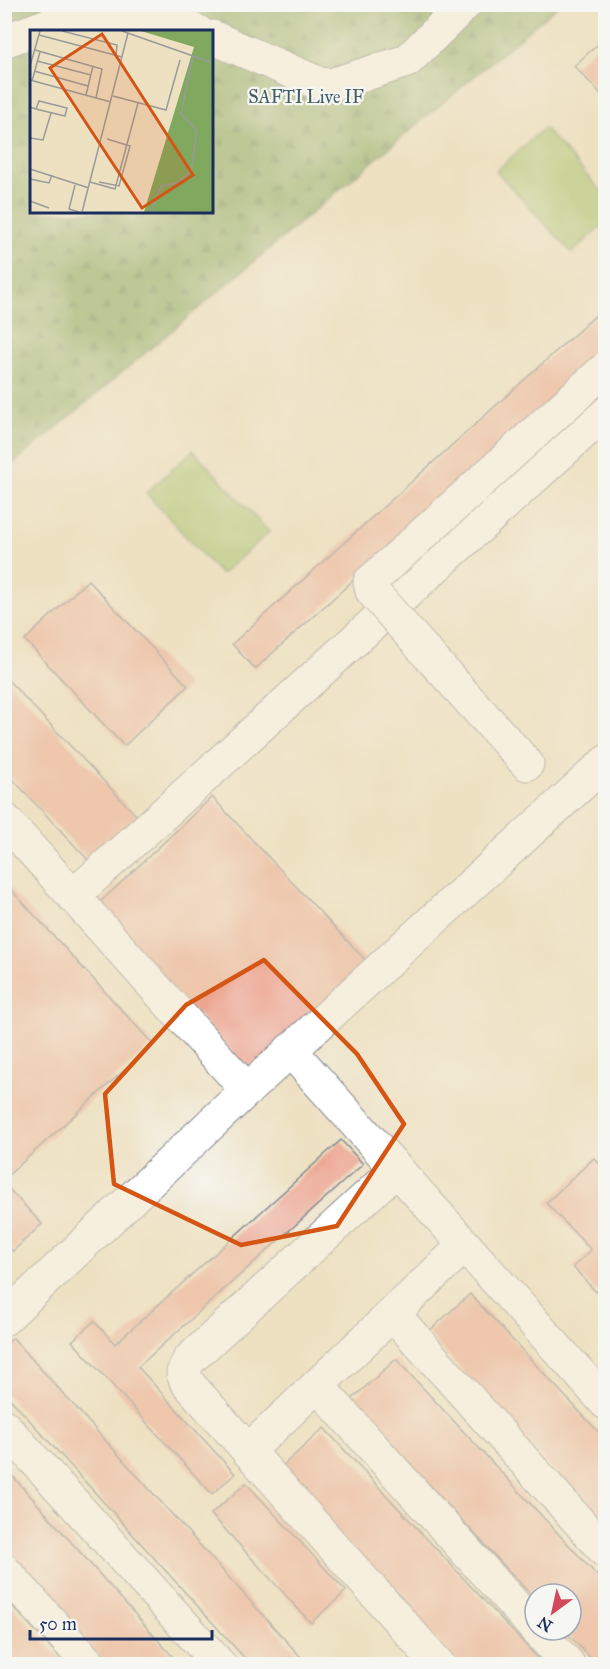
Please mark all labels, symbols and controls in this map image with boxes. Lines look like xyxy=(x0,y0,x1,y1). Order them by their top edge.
inset map xyxy=(30,30,213,213)
park label: SAFTI Live IF xyxy=(248,86,364,108)
north arrow xyxy=(523,1582,583,1642)
scale bar xyxy=(30,1603,212,1641)
text: N xyxy=(534,1612,556,1636)
text: 50 m xyxy=(39,1613,77,1635)

